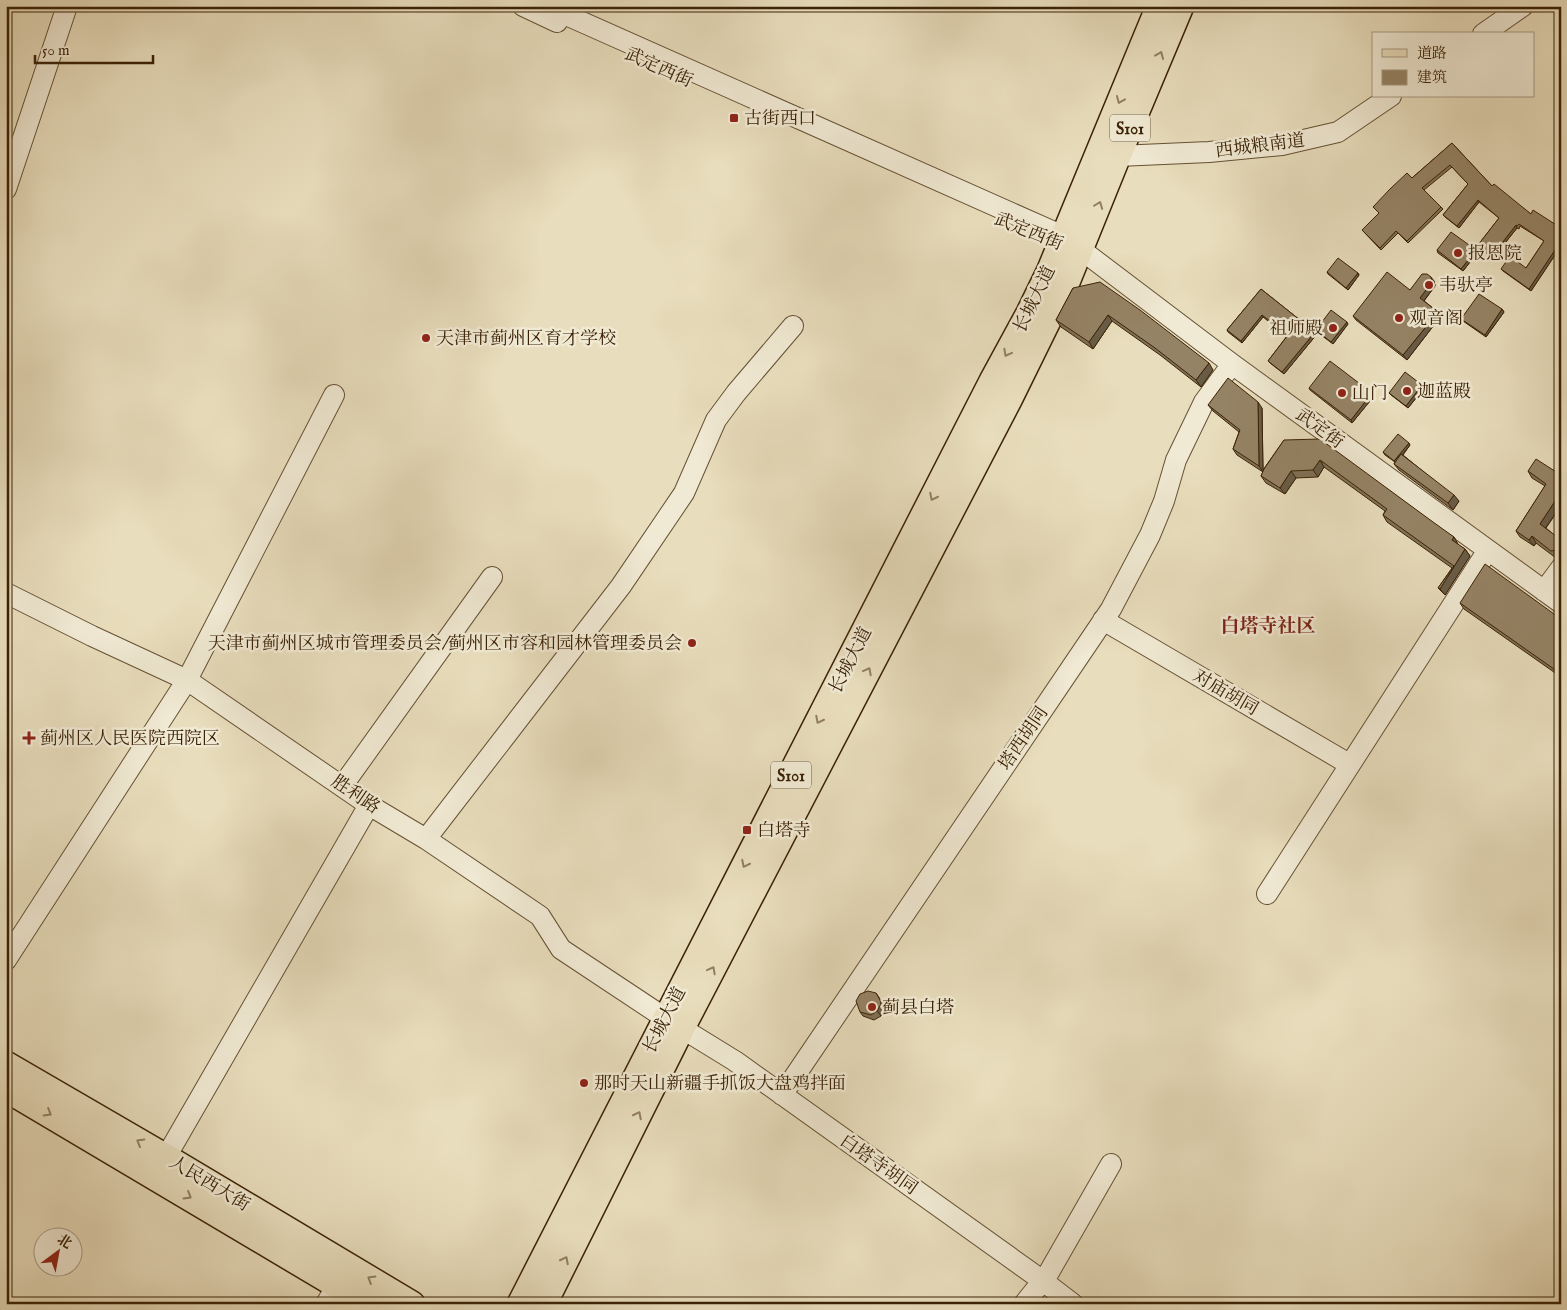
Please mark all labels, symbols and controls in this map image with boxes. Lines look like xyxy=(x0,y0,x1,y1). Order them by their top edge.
scale bar xyxy=(35,32,152,64)
legend xyxy=(1372,32,1534,98)
text: 50 m xyxy=(42,41,70,60)
street label: 武定西街 xyxy=(621,43,696,94)
text: 道路 xyxy=(1417,44,1447,63)
one-way arrow xyxy=(1154,51,1165,60)
text: 建筑 xyxy=(1417,68,1447,87)
one-way arrow xyxy=(1116,95,1127,104)
place label: 古街西口 xyxy=(744,108,816,131)
marker: 古街西口 xyxy=(728,112,740,124)
road number: S101 xyxy=(1110,115,1150,142)
street label: 西城粮南道 xyxy=(1214,130,1306,163)
one-way arrow xyxy=(1092,201,1103,210)
street label: 武定西街 xyxy=(991,208,1066,257)
place label: 报恩院 xyxy=(1468,243,1522,266)
marker: 报恩院 xyxy=(1452,247,1464,259)
street label: 长城大道 xyxy=(1009,262,1061,337)
place label: 韦驮亭 xyxy=(1439,275,1493,298)
marker: 韦驮亭 xyxy=(1423,279,1435,291)
place label: 观音阁 xyxy=(1409,308,1463,331)
marker: 观音阁 xyxy=(1393,312,1405,324)
place label: 祖师殿 xyxy=(1269,318,1323,341)
marker: 祖师殿 xyxy=(1327,322,1339,334)
place label: 天津市蓟州区育才学校 xyxy=(436,328,616,351)
marker: 天津市蓟州区育才学校 xyxy=(420,332,432,344)
one-way arrow xyxy=(1004,348,1014,357)
place label: 迦蓝殿 xyxy=(1417,381,1471,404)
place label: 山门 xyxy=(1352,383,1388,406)
marker: 迦蓝殿 xyxy=(1401,385,1413,397)
marker: 山门 xyxy=(1336,387,1348,399)
street label: 武定街 xyxy=(1291,404,1348,454)
one-way arrow xyxy=(929,492,939,501)
district label: 白塔寺社区 xyxy=(1220,615,1316,639)
street label: 长城大道 xyxy=(825,623,878,698)
place label: 天津市蓟州区城市管理委员会/蓟州区市容和园林管理委员会 xyxy=(208,633,682,656)
marker: 天津市蓟州区城市管理委员会/蓟州区市容和园林管理委员会 xyxy=(686,637,698,649)
street label: 对庙胡同 xyxy=(1188,665,1262,721)
one-way arrow xyxy=(862,667,872,676)
street label: 塔西胡同 xyxy=(995,703,1054,775)
one-way arrow xyxy=(815,715,825,724)
place label: 蓟州区人民医院西院区 xyxy=(40,728,220,751)
marker: 蓟州区人民医院西院区 xyxy=(22,731,36,745)
road number: S101 xyxy=(771,762,811,788)
street label: 胜利路 xyxy=(326,771,384,820)
place label: 白塔寺 xyxy=(757,820,811,843)
marker: 白塔寺 xyxy=(741,824,753,836)
one-way arrow xyxy=(741,859,751,868)
one-way arrow xyxy=(706,966,716,975)
street label: 长城大道 xyxy=(639,983,692,1058)
place label: 蓟县白塔 xyxy=(882,997,954,1020)
marker: 蓟县白塔 xyxy=(866,1001,878,1013)
place label: 那时天山新疆手抓饭大盘鸡拌面 xyxy=(594,1073,846,1096)
marker: 那时天山新疆手抓饭大盘鸡拌面 xyxy=(578,1077,590,1089)
one-way arrow xyxy=(43,1107,52,1117)
one-way arrow xyxy=(632,1111,642,1120)
street label: 白塔寺胡同 xyxy=(835,1130,922,1200)
one-way arrow xyxy=(137,1139,146,1149)
street label: 人民西大街 xyxy=(165,1151,254,1217)
one-way arrow xyxy=(183,1190,192,1200)
north arrow xyxy=(32,1228,82,1278)
text: 北 xyxy=(54,1230,75,1253)
one-way arrow xyxy=(559,1256,569,1265)
one-way arrow xyxy=(367,1275,376,1285)

